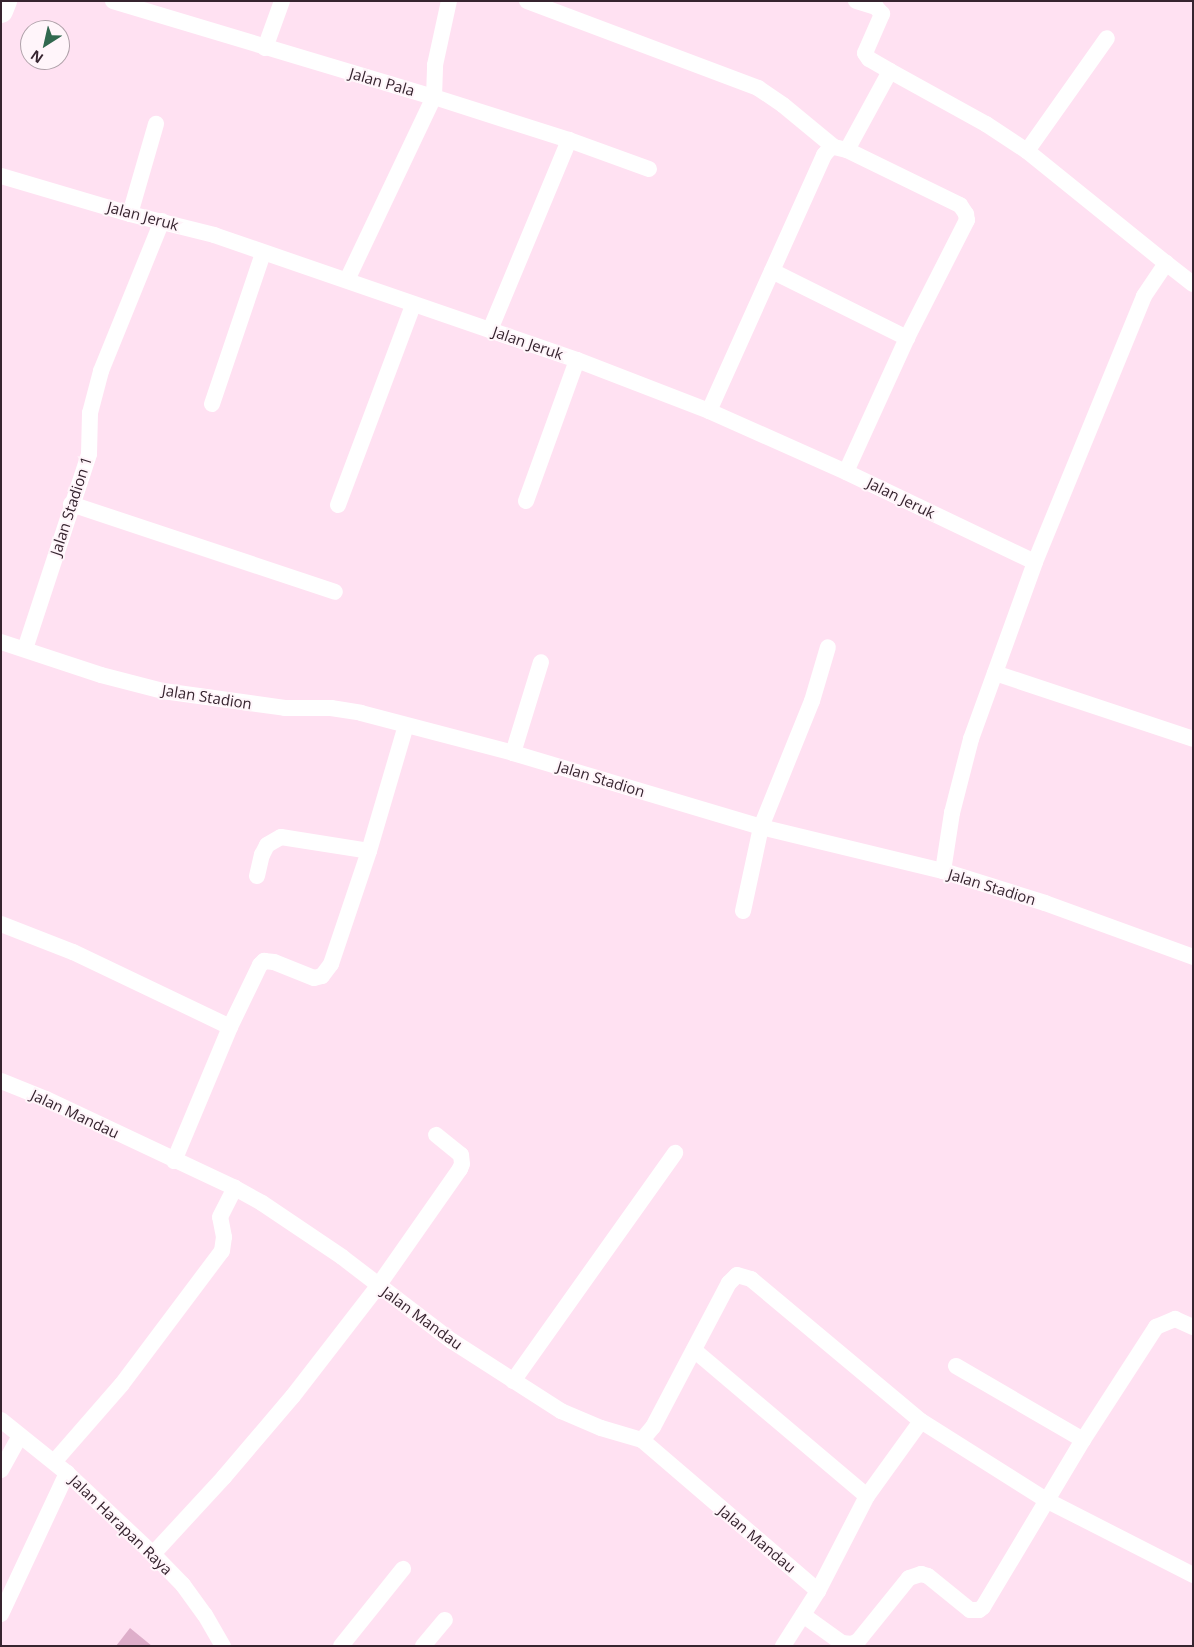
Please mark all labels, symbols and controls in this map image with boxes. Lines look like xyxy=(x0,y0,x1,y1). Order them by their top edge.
north arrow xyxy=(20,20,70,70)
text: N xyxy=(27,46,47,68)
street label: Jalan Pala xyxy=(347,64,417,100)
street label: Jalan Jeruk xyxy=(105,198,181,234)
street label: Jalan Jeruk xyxy=(490,323,566,363)
street label: Jalan Stadion 1 xyxy=(47,454,95,558)
street label: Jalan Jeruk xyxy=(864,474,938,522)
street label: Jalan Stadion xyxy=(161,681,253,713)
street label: Jalan Stadion xyxy=(555,757,647,801)
street label: Jalan Stadion xyxy=(946,865,1038,909)
street label: Jalan Mandau xyxy=(28,1086,122,1142)
street label: Jalan Mandau xyxy=(378,1283,466,1353)
street label: Jalan Harapan Raya xyxy=(66,1471,176,1579)
street label: Jalan Mandau xyxy=(715,1501,799,1577)

